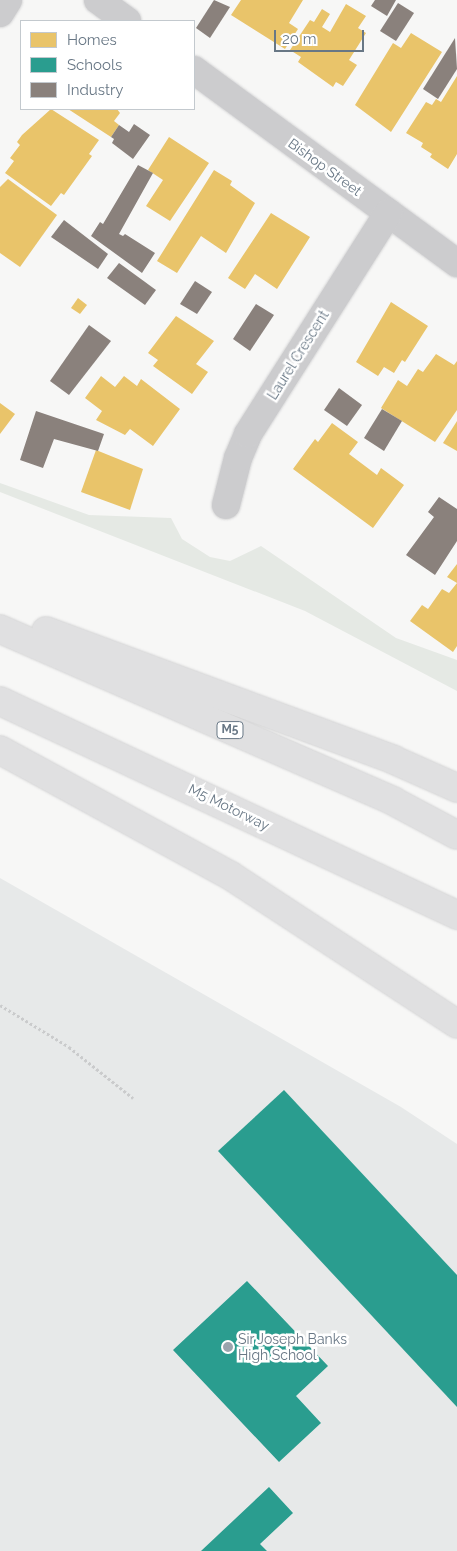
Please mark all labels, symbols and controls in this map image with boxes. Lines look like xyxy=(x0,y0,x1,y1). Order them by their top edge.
legend xyxy=(20,20,195,110)
scale bar xyxy=(277,20,367,52)
text: 20 m xyxy=(282,30,317,48)
text: Homes xyxy=(67,31,117,49)
text: Schools xyxy=(67,56,122,74)
text: Industry xyxy=(67,81,123,99)
street label: Bishop Street xyxy=(285,135,365,199)
street label: Laurel Crescent xyxy=(264,307,332,403)
road number: M5 xyxy=(216,720,244,740)
street label: M5 Motorway xyxy=(186,780,272,834)
place label: Sir Joseph Banks High School xyxy=(238,1331,348,1364)
marker: Sir Joseph Banks High School xyxy=(222,1341,234,1353)

